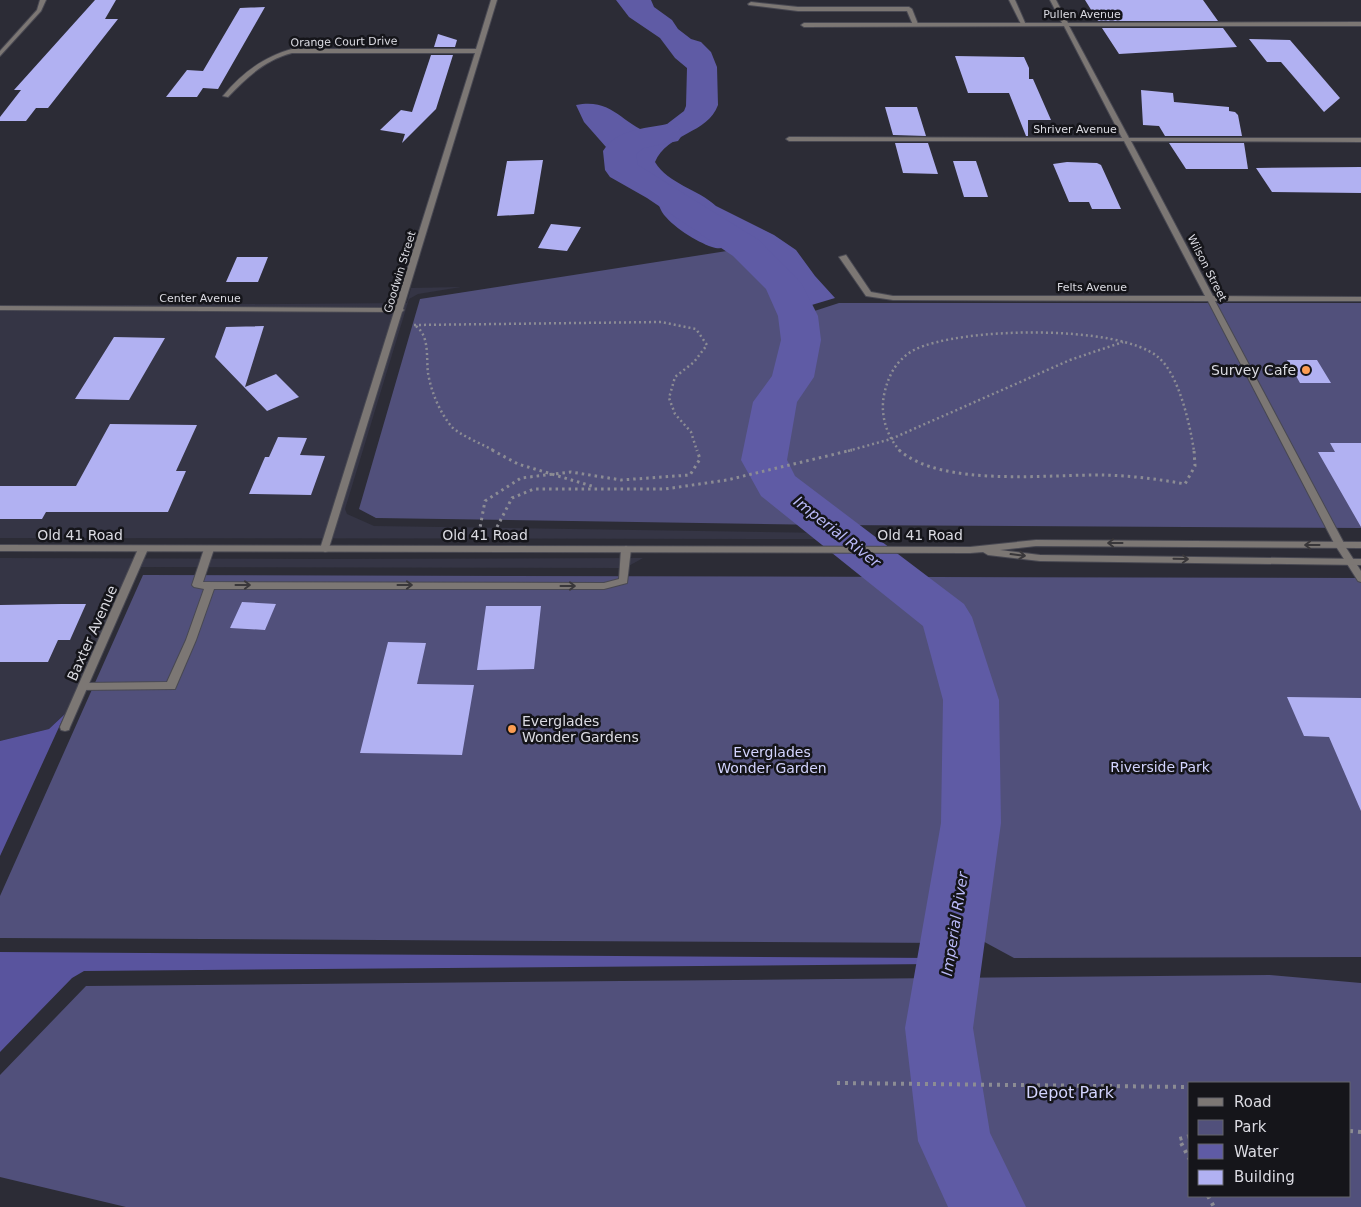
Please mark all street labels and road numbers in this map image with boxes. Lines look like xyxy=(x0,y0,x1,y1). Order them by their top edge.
street label: Pullen Avenue xyxy=(1043,8,1121,21)
street label: Orange Court Drive xyxy=(290,35,398,49)
street label: Shriver Avenue xyxy=(1033,123,1117,136)
street label: Goodwin Street xyxy=(381,229,419,315)
street label: Wilson Street xyxy=(1185,232,1230,304)
street label: Felts Avenue xyxy=(1057,281,1127,294)
street label: Center Avenue xyxy=(159,292,241,305)
street label: Old 41 Road xyxy=(37,527,123,543)
street label: Old 41 Road xyxy=(442,527,528,543)
street label: Old 41 Road xyxy=(877,527,963,543)
street label: Baxter Avenue xyxy=(64,583,120,683)

